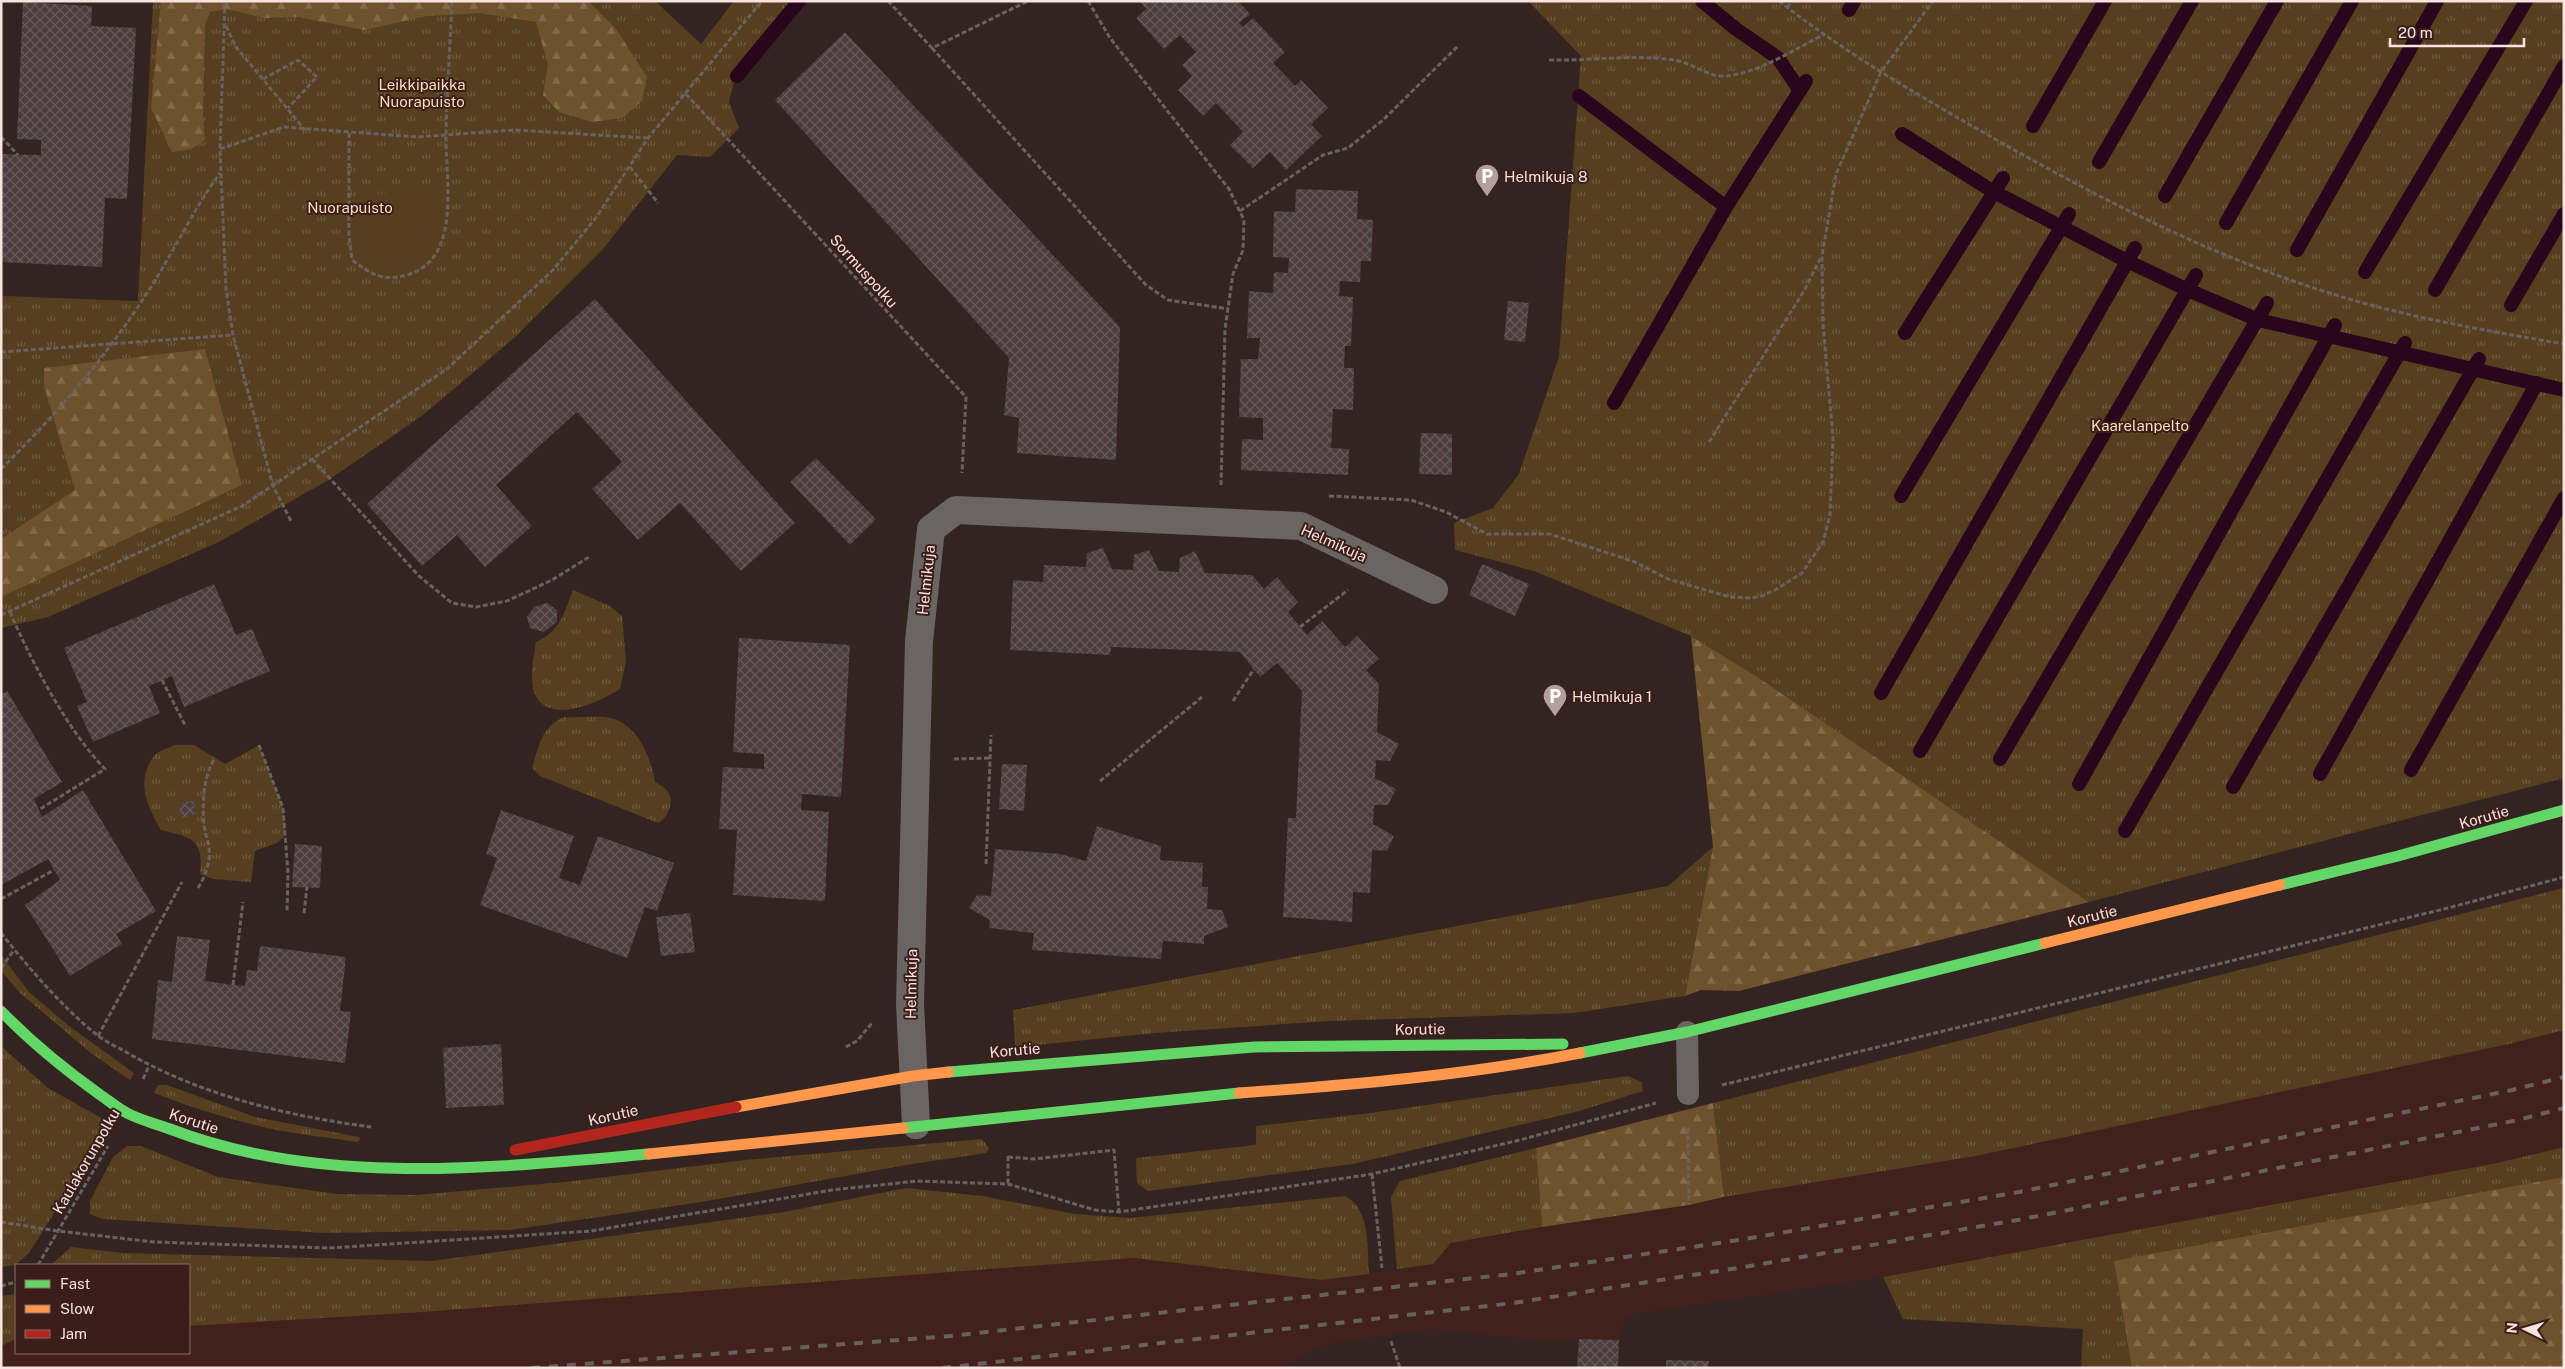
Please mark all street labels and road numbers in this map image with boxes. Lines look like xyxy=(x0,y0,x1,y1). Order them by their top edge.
street label: Sormuspolku xyxy=(827,231,901,311)
street label: Helmikuja xyxy=(1298,521,1370,565)
street label: Helmikuja xyxy=(914,544,938,616)
street label: Korutie xyxy=(2457,802,2511,832)
street label: Korutie xyxy=(2065,902,2119,930)
street label: Helmikuja xyxy=(902,949,920,1019)
street label: Korutie xyxy=(1394,1020,1446,1038)
street label: Korutie xyxy=(989,1039,1041,1061)
street label: Korutie xyxy=(586,1101,640,1129)
street label: Kaulakorunpolku xyxy=(49,1105,123,1217)
street label: Korutie xyxy=(167,1105,221,1137)

